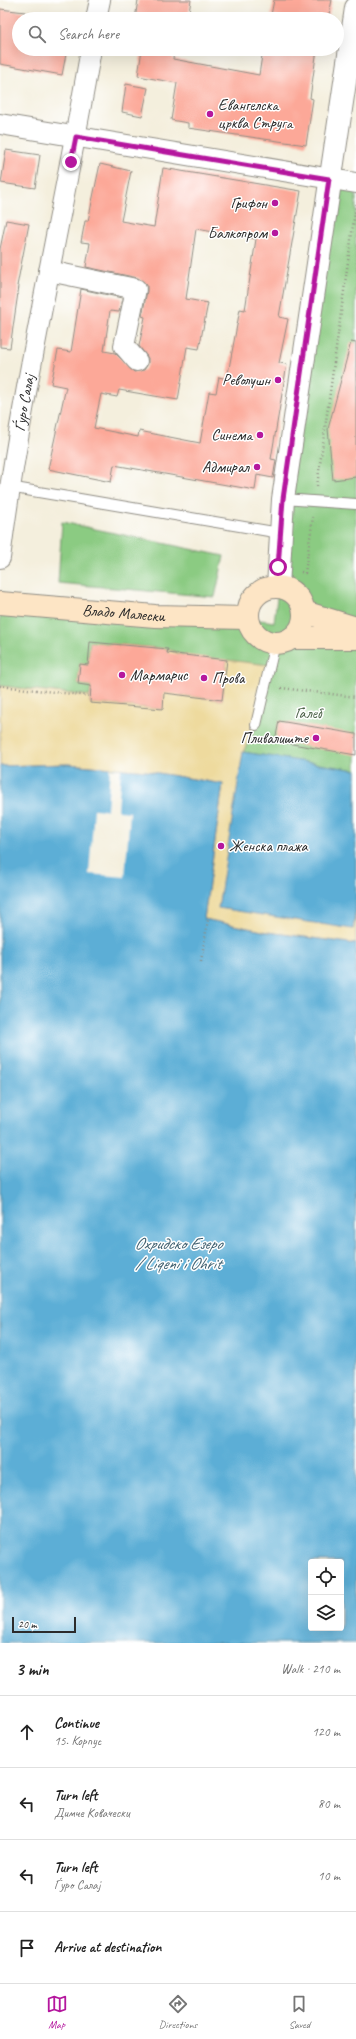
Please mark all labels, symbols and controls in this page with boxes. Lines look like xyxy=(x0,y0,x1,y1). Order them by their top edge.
search box xyxy=(12,12,344,56)
icon: search xyxy=(26,23,48,45)
text: Search here xyxy=(58,25,119,44)
place label: Евангелска црква Струга xyxy=(218,95,294,133)
marker: Евангелска црква Струга xyxy=(205,109,215,119)
route end xyxy=(62,153,80,171)
place label: Грифон xyxy=(231,193,268,213)
marker: Грифон xyxy=(270,198,280,208)
place label: Балкопром xyxy=(208,223,269,243)
marker: Балкопром xyxy=(270,228,280,238)
place label: Револушн xyxy=(222,370,271,390)
street label: Ѓуро Салај xyxy=(9,371,39,433)
marker: Револушн xyxy=(273,375,283,385)
place label: Синема xyxy=(211,425,253,445)
marker: Синема xyxy=(255,430,265,440)
place label: Адмирал xyxy=(202,457,250,477)
marker: Адмирал xyxy=(252,462,262,472)
route start xyxy=(269,558,287,576)
street label: Владо Малески xyxy=(82,600,166,626)
place label: Мармарис xyxy=(130,665,189,685)
place label: Прова xyxy=(212,668,246,688)
marker: Мармарис xyxy=(117,670,127,680)
marker: Прова xyxy=(199,673,209,683)
park label: Галеб xyxy=(295,703,324,723)
place label: Пливалиште xyxy=(240,728,310,748)
marker: Пливалиште xyxy=(311,733,321,743)
place label: Женска плажа xyxy=(229,836,309,856)
marker: Женска плажа xyxy=(216,841,226,851)
water label: Охридско Езеро / Liqeni i Ohrit xyxy=(134,1233,225,1274)
map controls xyxy=(308,1559,344,1631)
button: locate xyxy=(308,1559,344,1595)
button: layers xyxy=(308,1595,344,1631)
scale bar xyxy=(12,1615,76,1634)
text: 20 m xyxy=(18,1617,37,1631)
text: 3 min xyxy=(16,1659,49,1680)
text: Walk · 210 m xyxy=(281,1661,340,1677)
text: Continue xyxy=(54,1714,99,1733)
icon: ahead xyxy=(16,1721,38,1743)
text: 120 m xyxy=(312,1724,340,1740)
text: 15. Корпус xyxy=(54,1733,101,1749)
text: Turn left xyxy=(54,1786,97,1805)
icon: left xyxy=(16,1793,38,1815)
text: 80 m xyxy=(318,1796,340,1812)
text: Димче Ковачески xyxy=(54,1805,130,1821)
text: Turn left xyxy=(54,1858,97,1877)
icon: left xyxy=(16,1865,38,1887)
text: 10 m xyxy=(318,1868,340,1884)
text: Ѓуро Салај xyxy=(54,1877,100,1893)
icon: arrive xyxy=(16,1937,38,1959)
text: Arrive at destination xyxy=(54,1938,161,1957)
tab: Map xyxy=(46,1993,68,2031)
tab: Directions xyxy=(159,1993,197,2031)
tab: Saved xyxy=(288,1993,310,2031)

